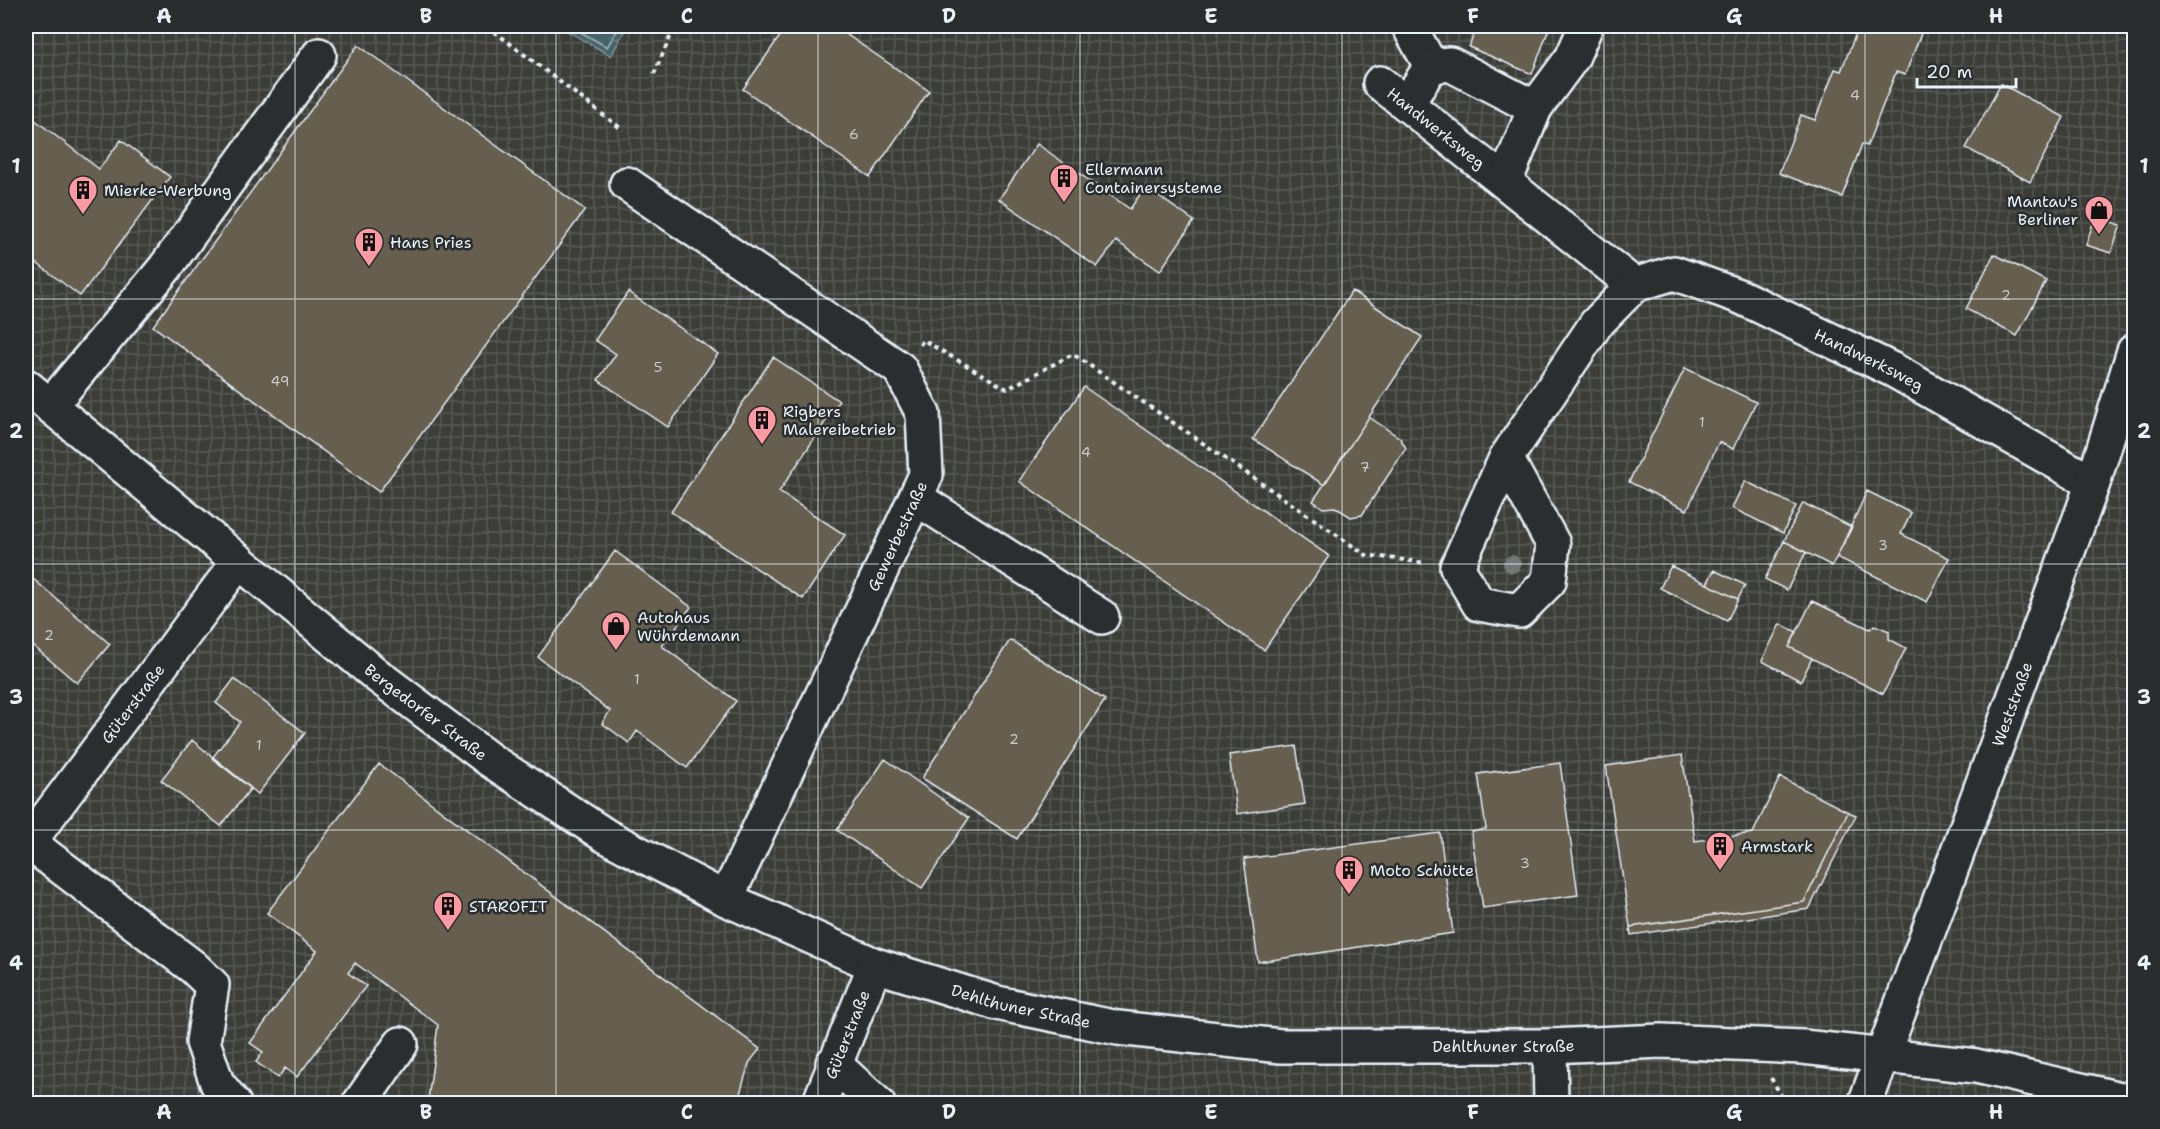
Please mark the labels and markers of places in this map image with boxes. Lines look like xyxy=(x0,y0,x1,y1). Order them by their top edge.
place label: Ellermann Containersysteme xyxy=(1085,159,1222,198)
building icon: Ellermann Containersysteme xyxy=(1048,162,1080,204)
building icon: Mierke-Werbung xyxy=(67,174,99,216)
place label: Mierke-Werbung xyxy=(104,180,232,201)
place label: Mantau's Berliner xyxy=(2007,191,2078,230)
shop icon: Mantau's Berliner xyxy=(2083,194,2115,236)
building icon: Hans Pries xyxy=(353,226,385,268)
place label: Hans Pries xyxy=(390,232,472,253)
place label: Rigbers Malereibetrieb xyxy=(783,401,896,440)
building icon: Rigbers Malereibetrieb xyxy=(746,404,778,446)
place label: Autohaus Wührdemann xyxy=(637,607,740,646)
shop icon: Autohaus Wührdemann xyxy=(600,610,632,652)
building icon: Armstark xyxy=(1704,830,1736,872)
place label: Armstark xyxy=(1741,836,1813,857)
building icon: Moto Schütte xyxy=(1333,854,1365,896)
place label: Moto Schütte xyxy=(1370,860,1474,881)
building icon: STAROFIT xyxy=(432,890,464,932)
place label: STAROFIT xyxy=(469,896,548,917)

